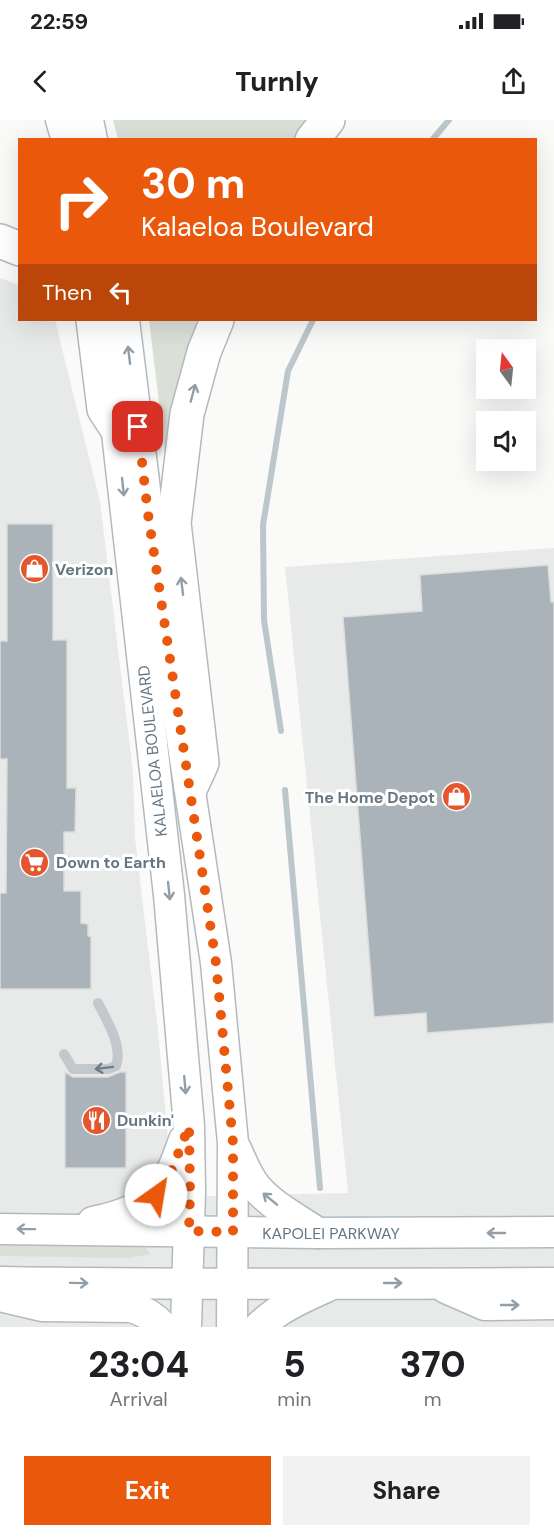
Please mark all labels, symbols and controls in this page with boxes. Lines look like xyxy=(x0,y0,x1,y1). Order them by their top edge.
text: 22:59 xyxy=(30,7,88,36)
text: Turnly xyxy=(235,64,319,99)
icon: back xyxy=(24,65,57,98)
icon: share xyxy=(497,65,530,98)
text: 30 m xyxy=(141,156,245,211)
icon: right xyxy=(42,162,120,240)
text: Kalaeloa Boulevard xyxy=(141,209,374,244)
icon: left xyxy=(104,276,137,309)
text: Then xyxy=(42,278,92,307)
north arrow xyxy=(476,339,536,399)
map controls xyxy=(476,339,536,471)
one-way arrow xyxy=(123,346,134,366)
one-way arrow xyxy=(187,384,199,403)
pin xyxy=(112,401,163,452)
icon: arrive xyxy=(121,410,154,443)
button: sound xyxy=(476,411,536,471)
one-way arrow xyxy=(118,477,129,497)
shop icon: Verizon xyxy=(18,553,50,585)
place label: Verizon xyxy=(55,559,113,580)
one-way arrow xyxy=(176,576,187,596)
street label: KALAELOA BOULEVARD xyxy=(133,664,172,838)
shop icon: The Home Depot xyxy=(440,781,472,813)
place label: The Home Depot xyxy=(305,787,435,808)
supermarket icon: Down to Earth xyxy=(19,846,51,878)
place label: Down to Earth xyxy=(56,852,166,873)
one-way arrow xyxy=(163,880,174,900)
one-way arrow xyxy=(95,1063,114,1074)
one-way arrow xyxy=(180,1075,191,1094)
restaurant icon: Dunkin' xyxy=(80,1104,112,1136)
place label: Dunkin' xyxy=(117,1110,174,1131)
position arrow xyxy=(124,1163,188,1227)
one-way arrow xyxy=(262,1193,278,1206)
one-way arrow xyxy=(16,1223,36,1235)
street label: KAPOLEI PARKWAY xyxy=(262,1223,400,1244)
one-way arrow xyxy=(486,1227,506,1239)
one-way arrow xyxy=(69,1277,89,1289)
one-way arrow xyxy=(382,1278,402,1289)
one-way arrow xyxy=(500,1299,520,1311)
text: 23:04 xyxy=(88,1341,189,1388)
text: 5 xyxy=(283,1341,306,1388)
text: 370 xyxy=(400,1341,466,1388)
text: Arrival xyxy=(110,1386,168,1412)
text: min xyxy=(277,1386,311,1412)
text: m xyxy=(424,1386,442,1412)
button: Exit xyxy=(24,1456,271,1525)
button: Share xyxy=(283,1456,530,1525)

